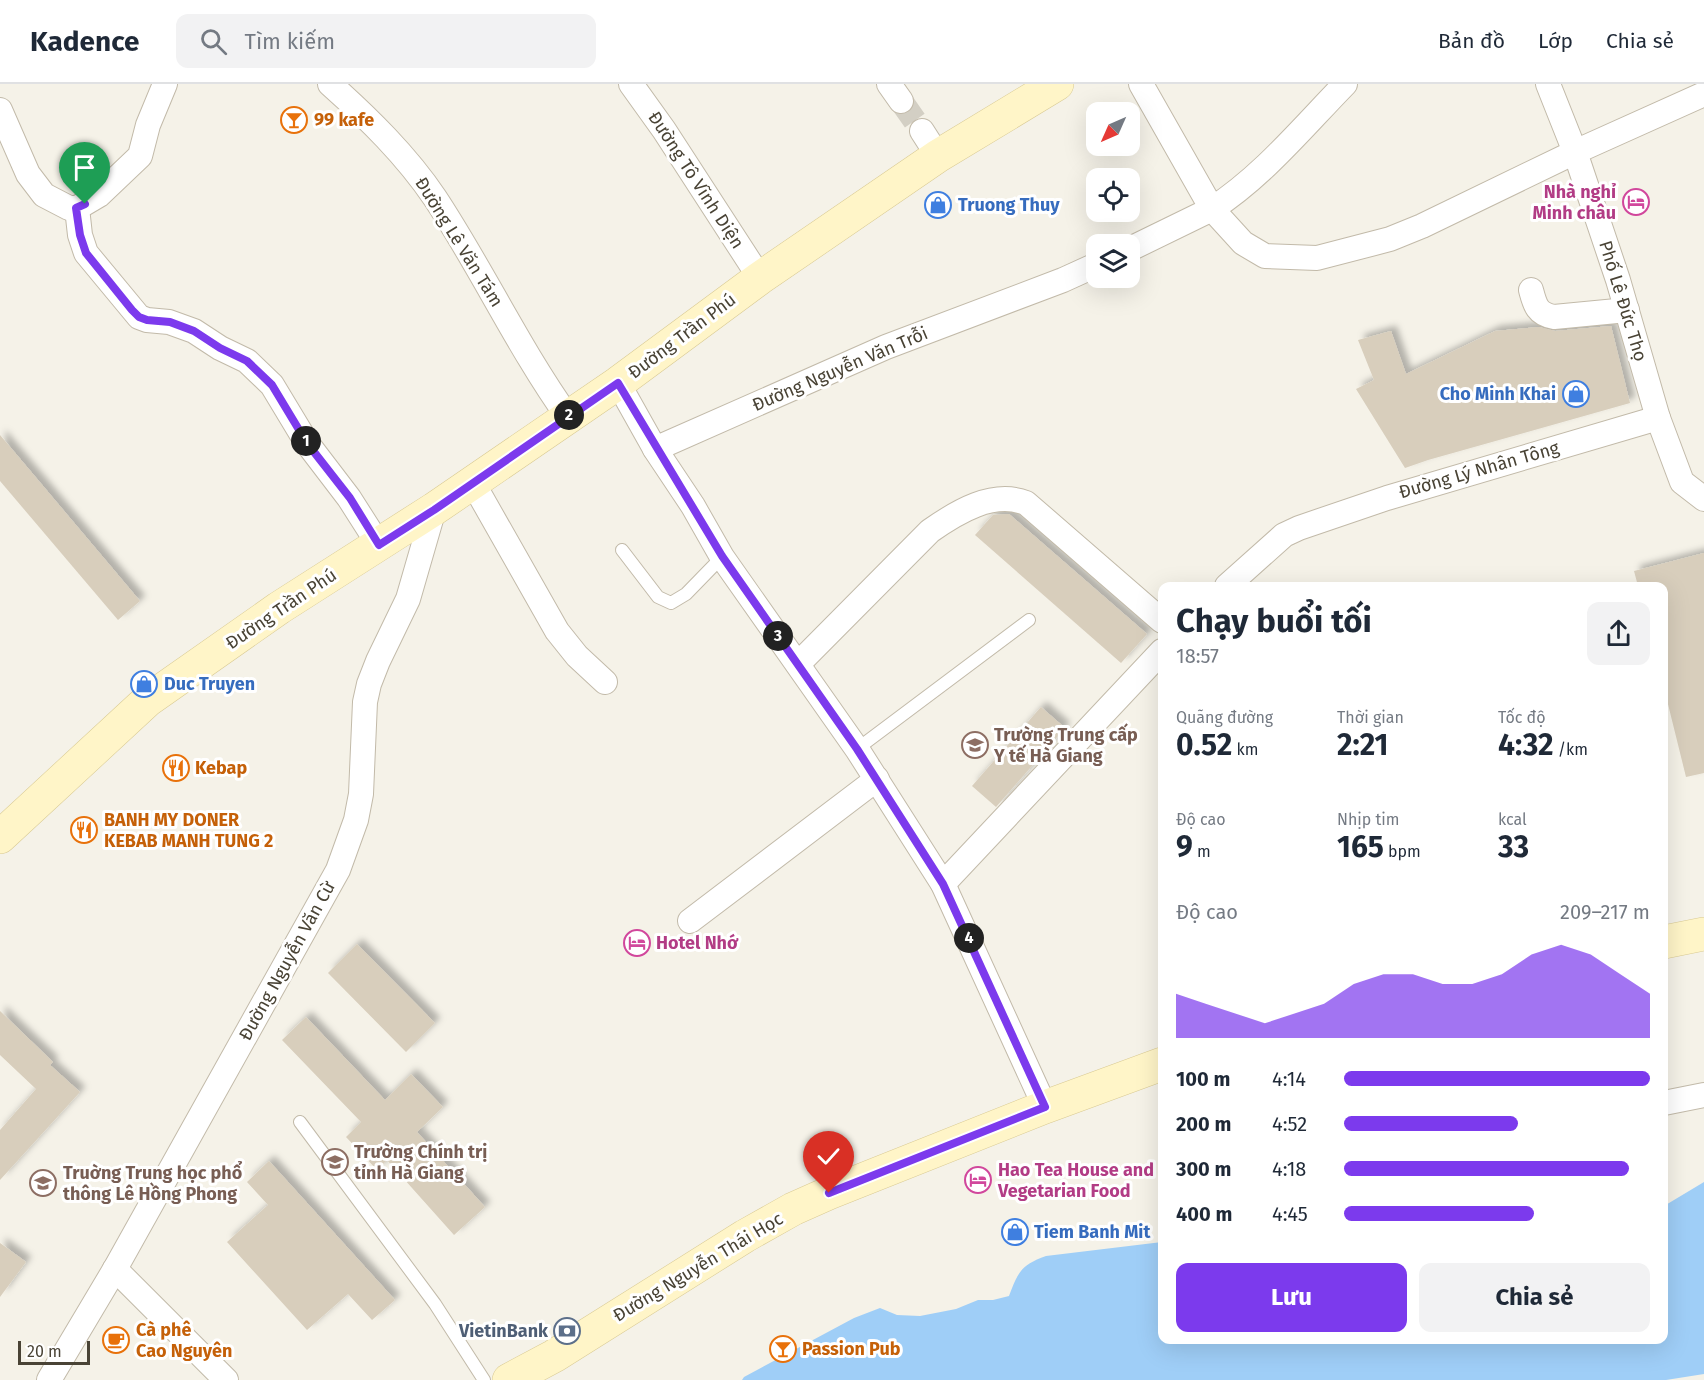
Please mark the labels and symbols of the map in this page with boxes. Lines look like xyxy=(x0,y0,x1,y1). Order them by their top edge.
north arrow xyxy=(1086,102,1140,156)
bar icon: 99 kafe xyxy=(279,105,309,135)
street label: Đường Tô Vĩnh Diện xyxy=(643,107,749,253)
place label: 99 kafe xyxy=(314,109,374,131)
pin xyxy=(59,142,110,204)
street label: Đường Lê Văn Tám xyxy=(410,173,508,311)
place label: Nhà nghỉ Minh châu xyxy=(1533,181,1616,224)
hotel icon: Nhà nghỉ Minh châu xyxy=(1621,187,1651,217)
shop icon: Truong Thuy xyxy=(923,190,953,220)
place label: Truong Thuy xyxy=(958,194,1060,216)
street label: Phố Lê Đức Thọ xyxy=(1594,238,1652,364)
street label: Đường Trần Phú xyxy=(624,288,740,384)
street label: Đường Nguyễn Văn Trỗi xyxy=(748,321,931,416)
shop icon: Cho Minh Khai xyxy=(1561,379,1591,409)
place label: Cho Minh Khai xyxy=(1440,383,1556,405)
pin: 2 xyxy=(554,400,584,430)
pin: 1 xyxy=(291,426,321,456)
street label: Đường Lý Nhân Tông xyxy=(1396,436,1562,503)
street label: Đường Trần Phú xyxy=(221,564,341,654)
pin: 3 xyxy=(763,621,793,651)
shop icon: Duc Truyen xyxy=(129,669,159,699)
place label: Duc Truyen xyxy=(164,673,255,695)
place label: Trường Trung cấp Y tế Hà Giang xyxy=(993,723,1138,767)
school or university icon: Trường Trung cấp Y tế Hà Giang xyxy=(960,730,990,760)
restaurant icon: Kebap xyxy=(161,753,191,783)
place label: Kebap xyxy=(195,757,247,779)
place label: BANH MY DONER KEBAB MANH TUNG 2 xyxy=(104,809,273,852)
restaurant icon: BANH MY DONER KEBAB MANH TUNG 2 xyxy=(69,815,99,845)
street label: Đường Nguyễn Văn Cừ xyxy=(233,877,340,1044)
pin: 4 xyxy=(954,923,984,953)
hotel icon: Hotel Nhớ xyxy=(622,928,652,958)
place label: Hotel Nhớ xyxy=(656,932,739,954)
pin xyxy=(803,1131,854,1193)
place label: Trường Chính trị tỉnh Hà Giang xyxy=(354,1141,487,1184)
school or university icon: Trường Chính trị tỉnh Hà Giang xyxy=(320,1147,350,1177)
place label: Hao Tea House and Vegetarian Food xyxy=(997,1159,1154,1202)
place label: Truờng Trung học phổ thông Lê Hồng Phong xyxy=(63,1160,243,1205)
hotel icon: Hao Tea House and Vegetarian Food xyxy=(963,1165,993,1195)
school or university icon: Truờng Trung học phổ thông Lê Hồng Phong xyxy=(28,1168,58,1198)
street label: Đường Nguyễn Thái Học xyxy=(609,1206,787,1326)
shop icon: Tiem Banh Mit xyxy=(1000,1217,1030,1247)
place label: Tiem Banh Mit xyxy=(1034,1221,1151,1243)
bank icon: VietinBank xyxy=(552,1316,582,1346)
place label: Cà phê Cao Nguyên xyxy=(136,1319,232,1362)
place label: VietinBank xyxy=(458,1320,549,1342)
cafe icon: Cà phê Cao Nguyên xyxy=(101,1325,131,1355)
bar icon: Passion Pub xyxy=(768,1334,798,1364)
scale bar xyxy=(18,1338,90,1366)
place label: Passion Pub xyxy=(802,1338,901,1360)

